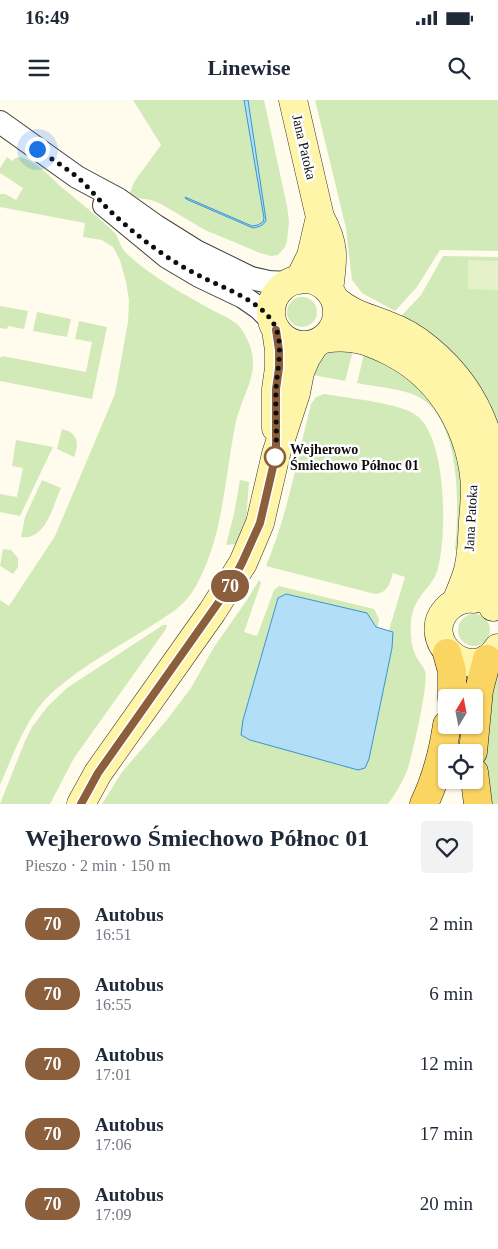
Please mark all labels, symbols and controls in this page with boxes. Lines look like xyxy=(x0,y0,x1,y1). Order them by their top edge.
text: 16:49 xyxy=(25,7,69,28)
icon: menu xyxy=(25,54,53,82)
icon: search xyxy=(445,54,473,82)
text: Linewise xyxy=(207,55,291,80)
street label: Jana Patoka xyxy=(289,113,319,182)
your location xyxy=(25,137,50,162)
place label: Wejherowo Śmiechowo Północ 01 xyxy=(290,442,419,473)
marker: Wejherowo Śmiechowo Północ 01 xyxy=(264,446,286,468)
street label: Jana Patoka xyxy=(462,484,480,552)
line badge: 70 xyxy=(208,570,252,602)
text: 70 xyxy=(221,576,239,596)
north arrow xyxy=(438,689,482,734)
map controls xyxy=(438,689,483,789)
button: locate xyxy=(438,744,483,789)
button: heart xyxy=(421,821,473,873)
text: Wejherowo Śmiechowo Północ 01 xyxy=(25,825,369,851)
text: Pieszo · 2 min · 150 m xyxy=(25,857,171,874)
text: Autobus xyxy=(95,904,164,925)
text: 2 min xyxy=(429,913,473,934)
text: 70 xyxy=(44,914,62,934)
text: 16:51 xyxy=(95,926,131,943)
text: Autobus xyxy=(95,974,164,995)
text: 6 min xyxy=(429,983,473,1004)
text: 70 xyxy=(44,984,62,1004)
text: 16:55 xyxy=(95,996,131,1013)
text: Autobus xyxy=(95,1044,164,1065)
text: 12 min xyxy=(420,1053,473,1074)
text: 70 xyxy=(44,1054,62,1074)
text: 17:01 xyxy=(95,1066,131,1083)
text: Autobus xyxy=(95,1114,164,1135)
text: 17 min xyxy=(420,1123,473,1144)
text: 70 xyxy=(44,1124,62,1144)
text: 17:06 xyxy=(95,1136,131,1153)
text: Autobus xyxy=(95,1184,164,1205)
text: 20 min xyxy=(420,1193,473,1214)
text: 70 xyxy=(44,1194,62,1214)
text: 17:09 xyxy=(95,1206,131,1223)

